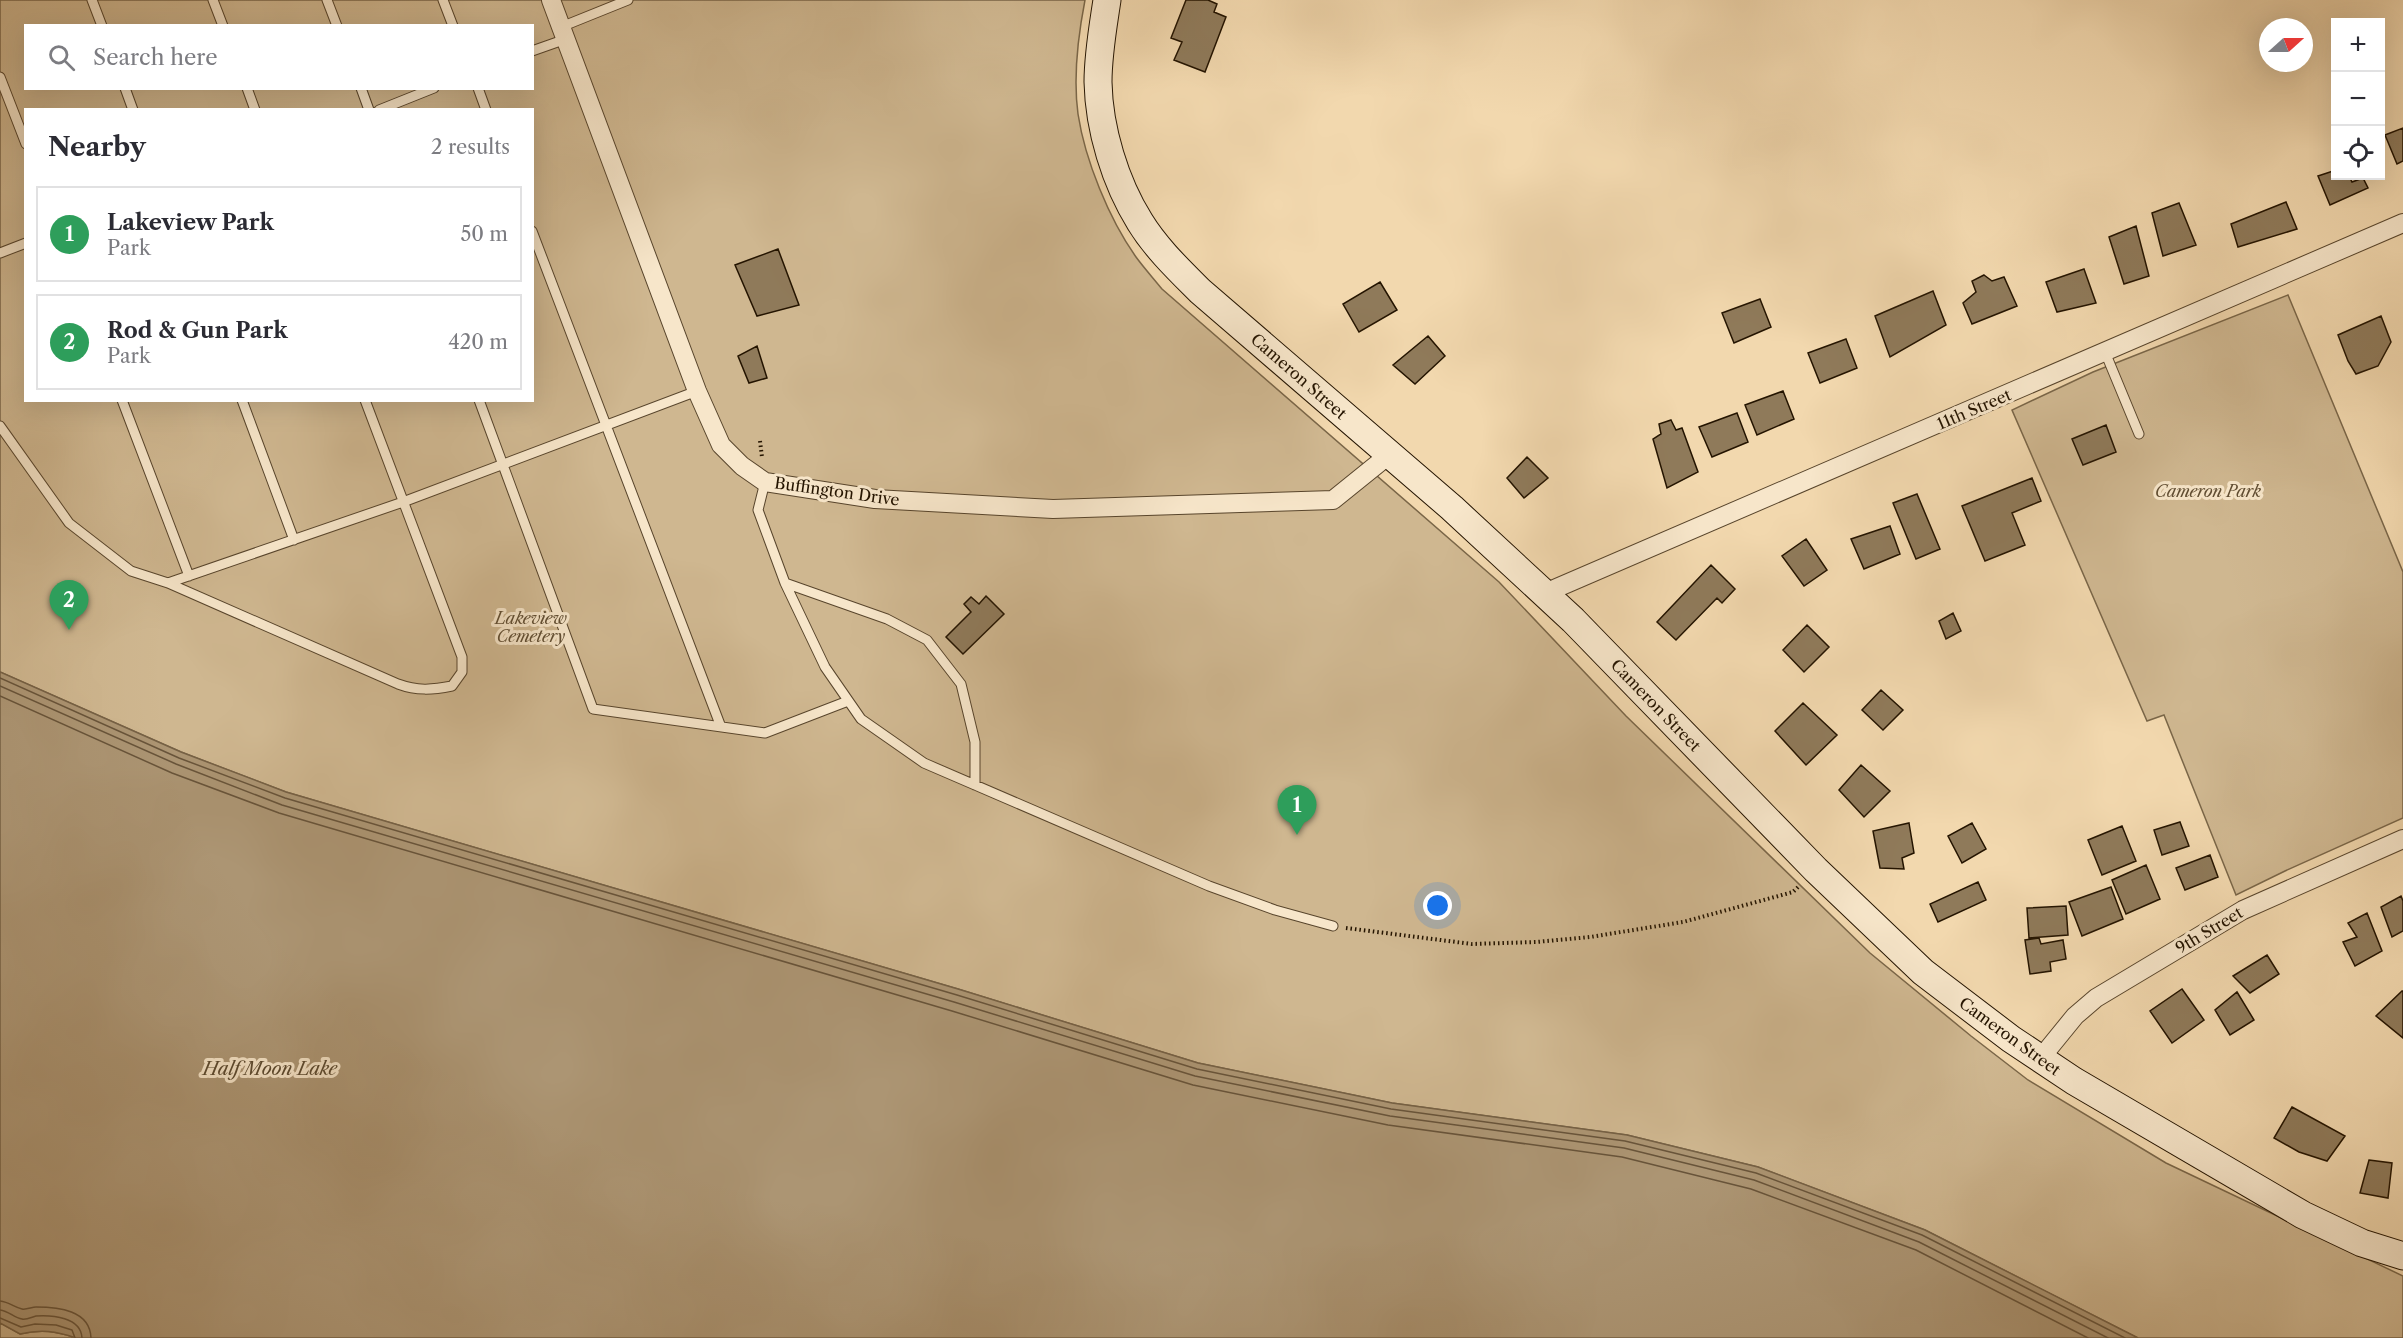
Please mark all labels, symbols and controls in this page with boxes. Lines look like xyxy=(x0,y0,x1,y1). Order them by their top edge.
north arrow xyxy=(2259,18,2313,72)
map controls xyxy=(2331,18,2385,180)
button: + xyxy=(2331,18,2385,72)
search box xyxy=(24,24,534,90)
icon: search xyxy=(45,41,78,74)
text: Search here xyxy=(93,44,218,71)
button: − xyxy=(2331,72,2385,126)
button: locate xyxy=(2331,126,2385,180)
text: Nearby xyxy=(48,131,146,163)
text: 2 results xyxy=(431,135,510,159)
text: Lakeview Park xyxy=(107,209,274,236)
text: 1 xyxy=(65,222,74,246)
text: 50 m xyxy=(461,222,508,246)
text: Park xyxy=(107,236,150,260)
text: Rod & Gun Park xyxy=(107,317,288,344)
street label: Cameron Street xyxy=(1247,329,1351,423)
text: 2 xyxy=(64,330,75,354)
text: 420 m xyxy=(448,330,508,354)
text: Park xyxy=(107,344,150,368)
street label: 11th Street xyxy=(1934,384,2014,434)
street label: Buffington Drive xyxy=(773,472,901,510)
park label: Cameron Park xyxy=(2155,481,2262,501)
pin: 2 xyxy=(50,580,88,630)
park label: Lakeview Cemetery xyxy=(493,608,567,646)
street label: Cameron Street xyxy=(1607,655,1705,756)
pin: 1 xyxy=(1278,786,1316,835)
your location xyxy=(1423,891,1452,920)
street label: 9th Street xyxy=(2172,902,2246,958)
street label: Cameron Street xyxy=(1955,992,2065,1080)
water label: Half Moon Lake xyxy=(201,1058,339,1080)

